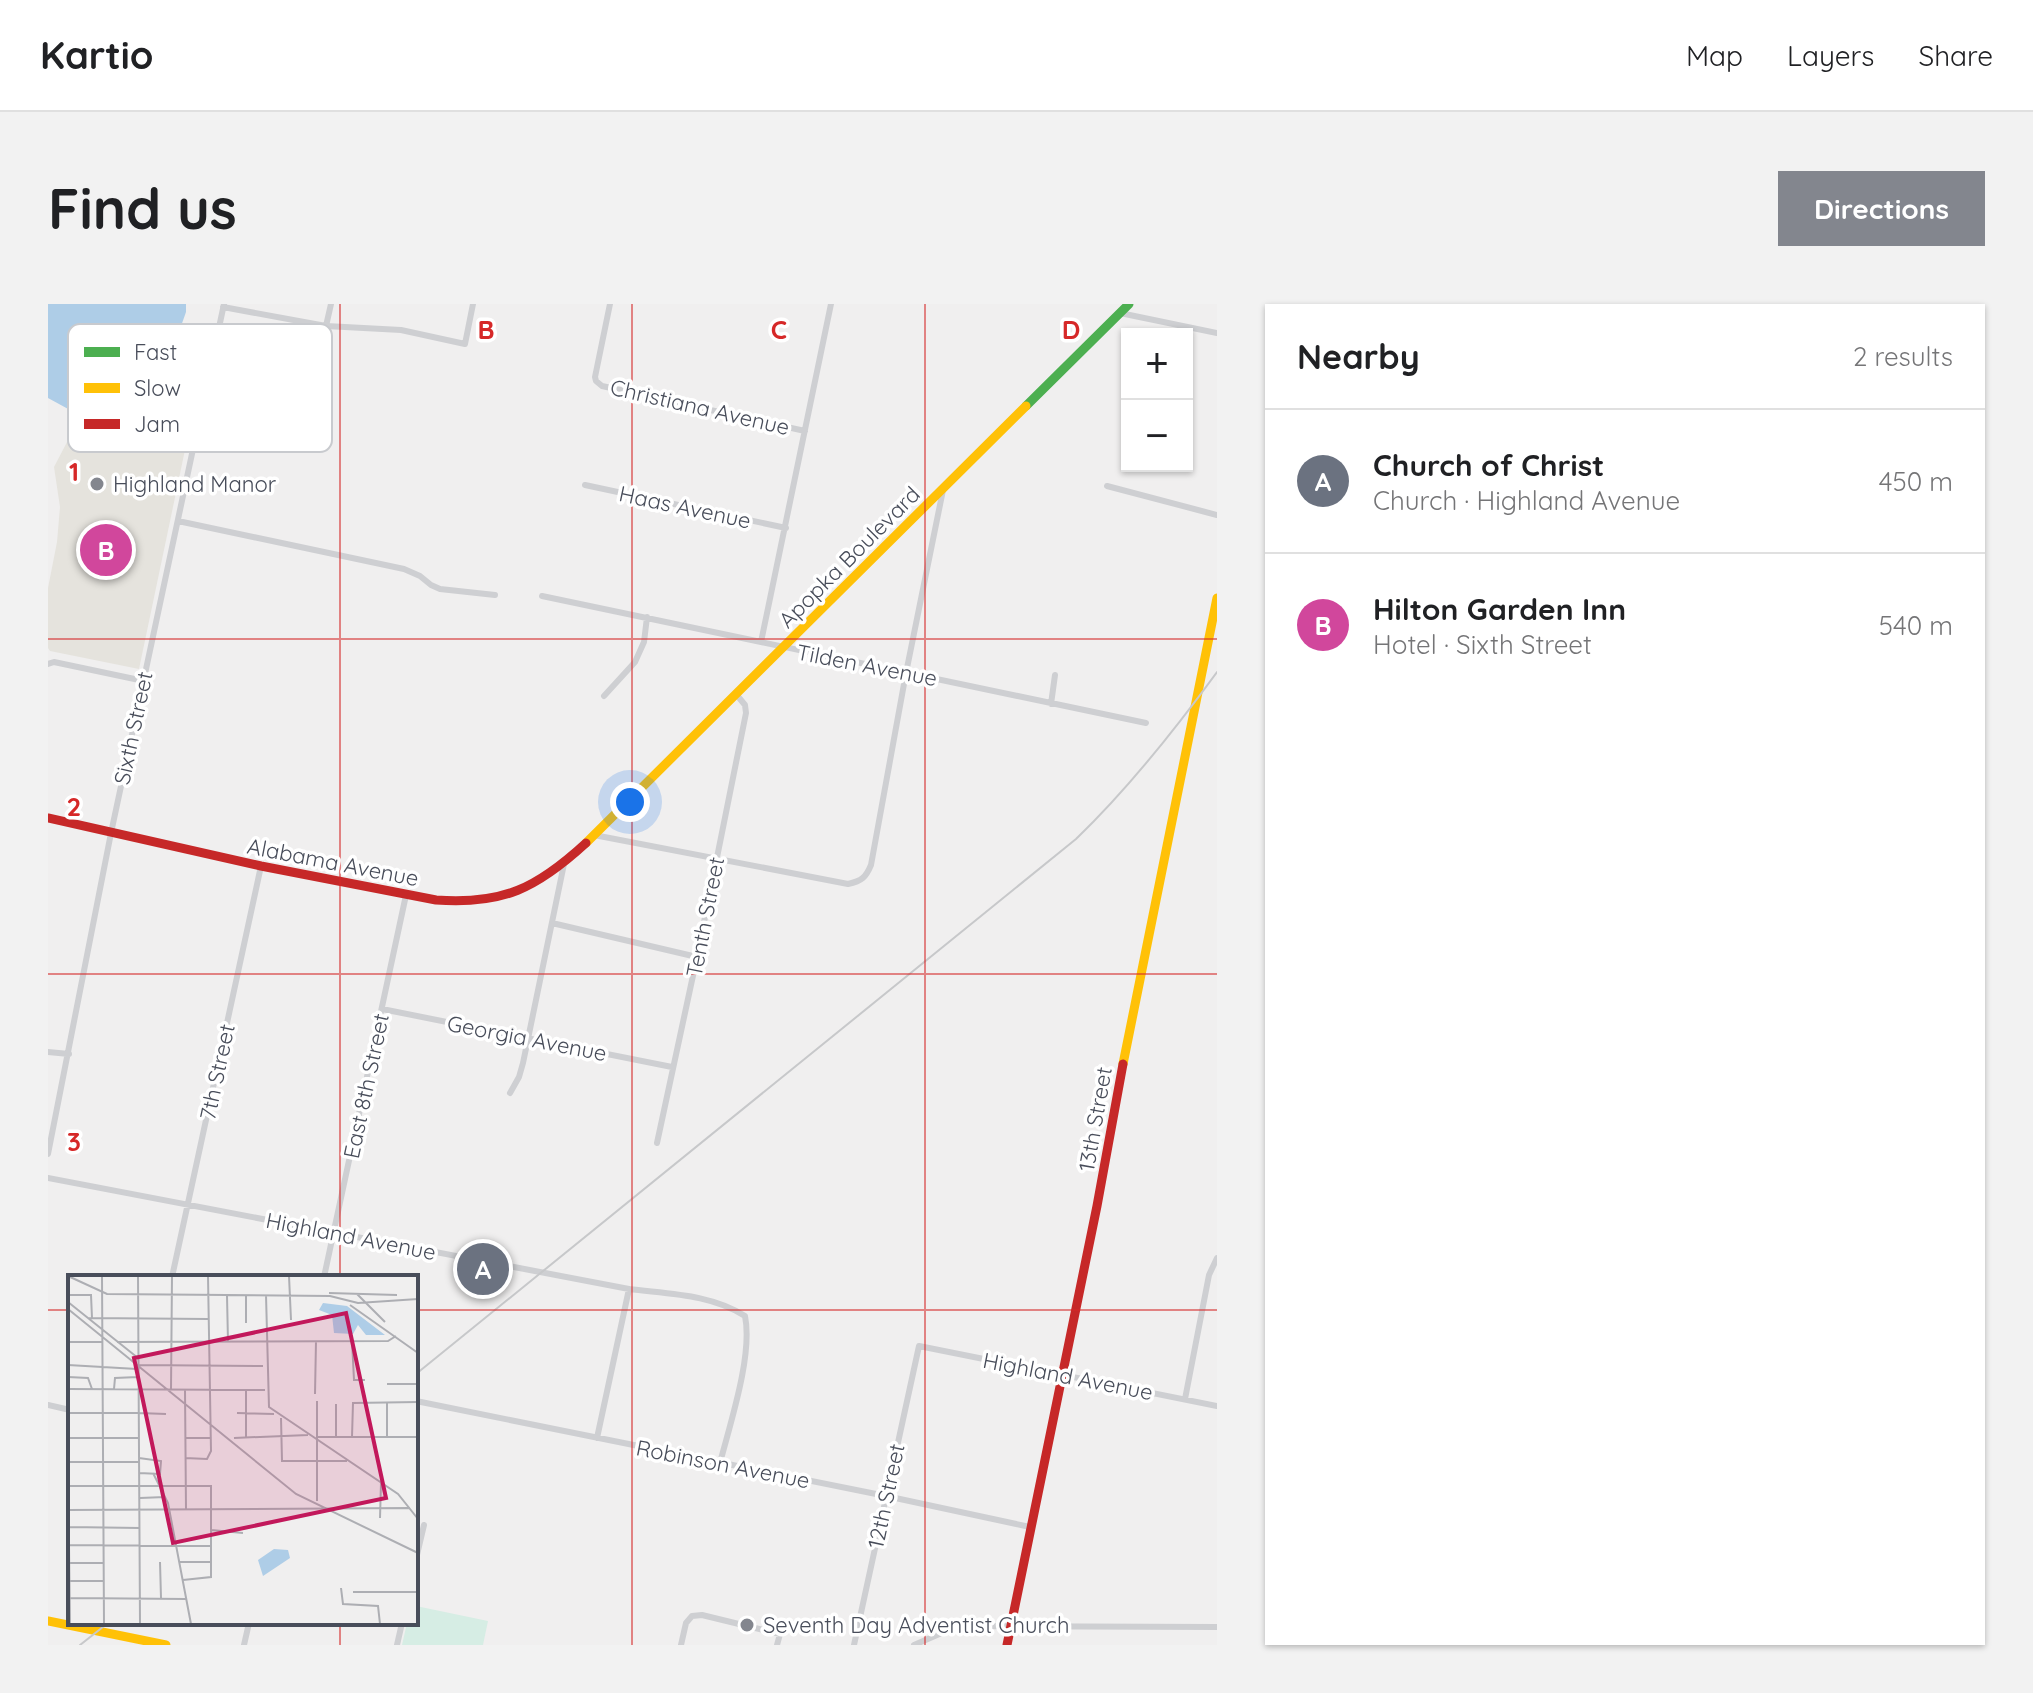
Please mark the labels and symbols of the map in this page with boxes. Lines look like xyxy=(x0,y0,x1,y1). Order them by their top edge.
text: B xyxy=(477,313,495,346)
text: C xyxy=(771,313,787,346)
text: D xyxy=(1062,313,1080,346)
legend xyxy=(68,324,332,452)
text: Fast xyxy=(134,338,177,366)
street label: Christiana Avenue xyxy=(608,373,792,441)
text: Slow xyxy=(134,374,181,402)
text: Jam xyxy=(134,410,180,438)
text: 1 xyxy=(69,455,79,488)
place label: Highland Manor xyxy=(113,470,277,498)
marker: Highland Manor xyxy=(88,475,106,493)
street label: Haas Avenue xyxy=(616,479,754,535)
street label: Apopka Boulevard xyxy=(772,480,926,634)
pin: B xyxy=(80,520,132,580)
street label: Tilden Avenue xyxy=(794,638,940,692)
street label: Sixth Street xyxy=(107,669,159,787)
your location xyxy=(610,782,650,822)
text: 2 xyxy=(67,790,81,823)
street label: Alabama Avenue xyxy=(245,832,421,892)
street label: Tenth Street xyxy=(680,855,730,979)
street label: Georgia Avenue xyxy=(445,1009,609,1067)
street label: East 8th Street xyxy=(337,1011,395,1161)
street label: 7th Street xyxy=(193,1021,241,1123)
street label: 13th Street xyxy=(1072,1064,1118,1174)
text: 3 xyxy=(67,1125,81,1158)
street label: Highland Avenue xyxy=(264,1206,438,1266)
pin: A xyxy=(457,1239,509,1299)
inset map xyxy=(68,1275,418,1625)
street label: Highland Avenue xyxy=(981,1346,1155,1406)
street label: Robinson Avenue xyxy=(634,1433,812,1495)
street label: 12th Street xyxy=(861,1441,911,1551)
place label: Seventh Day Adventist Church xyxy=(763,1611,1069,1639)
marker: Seventh Day Adventist Church xyxy=(738,1616,756,1634)

